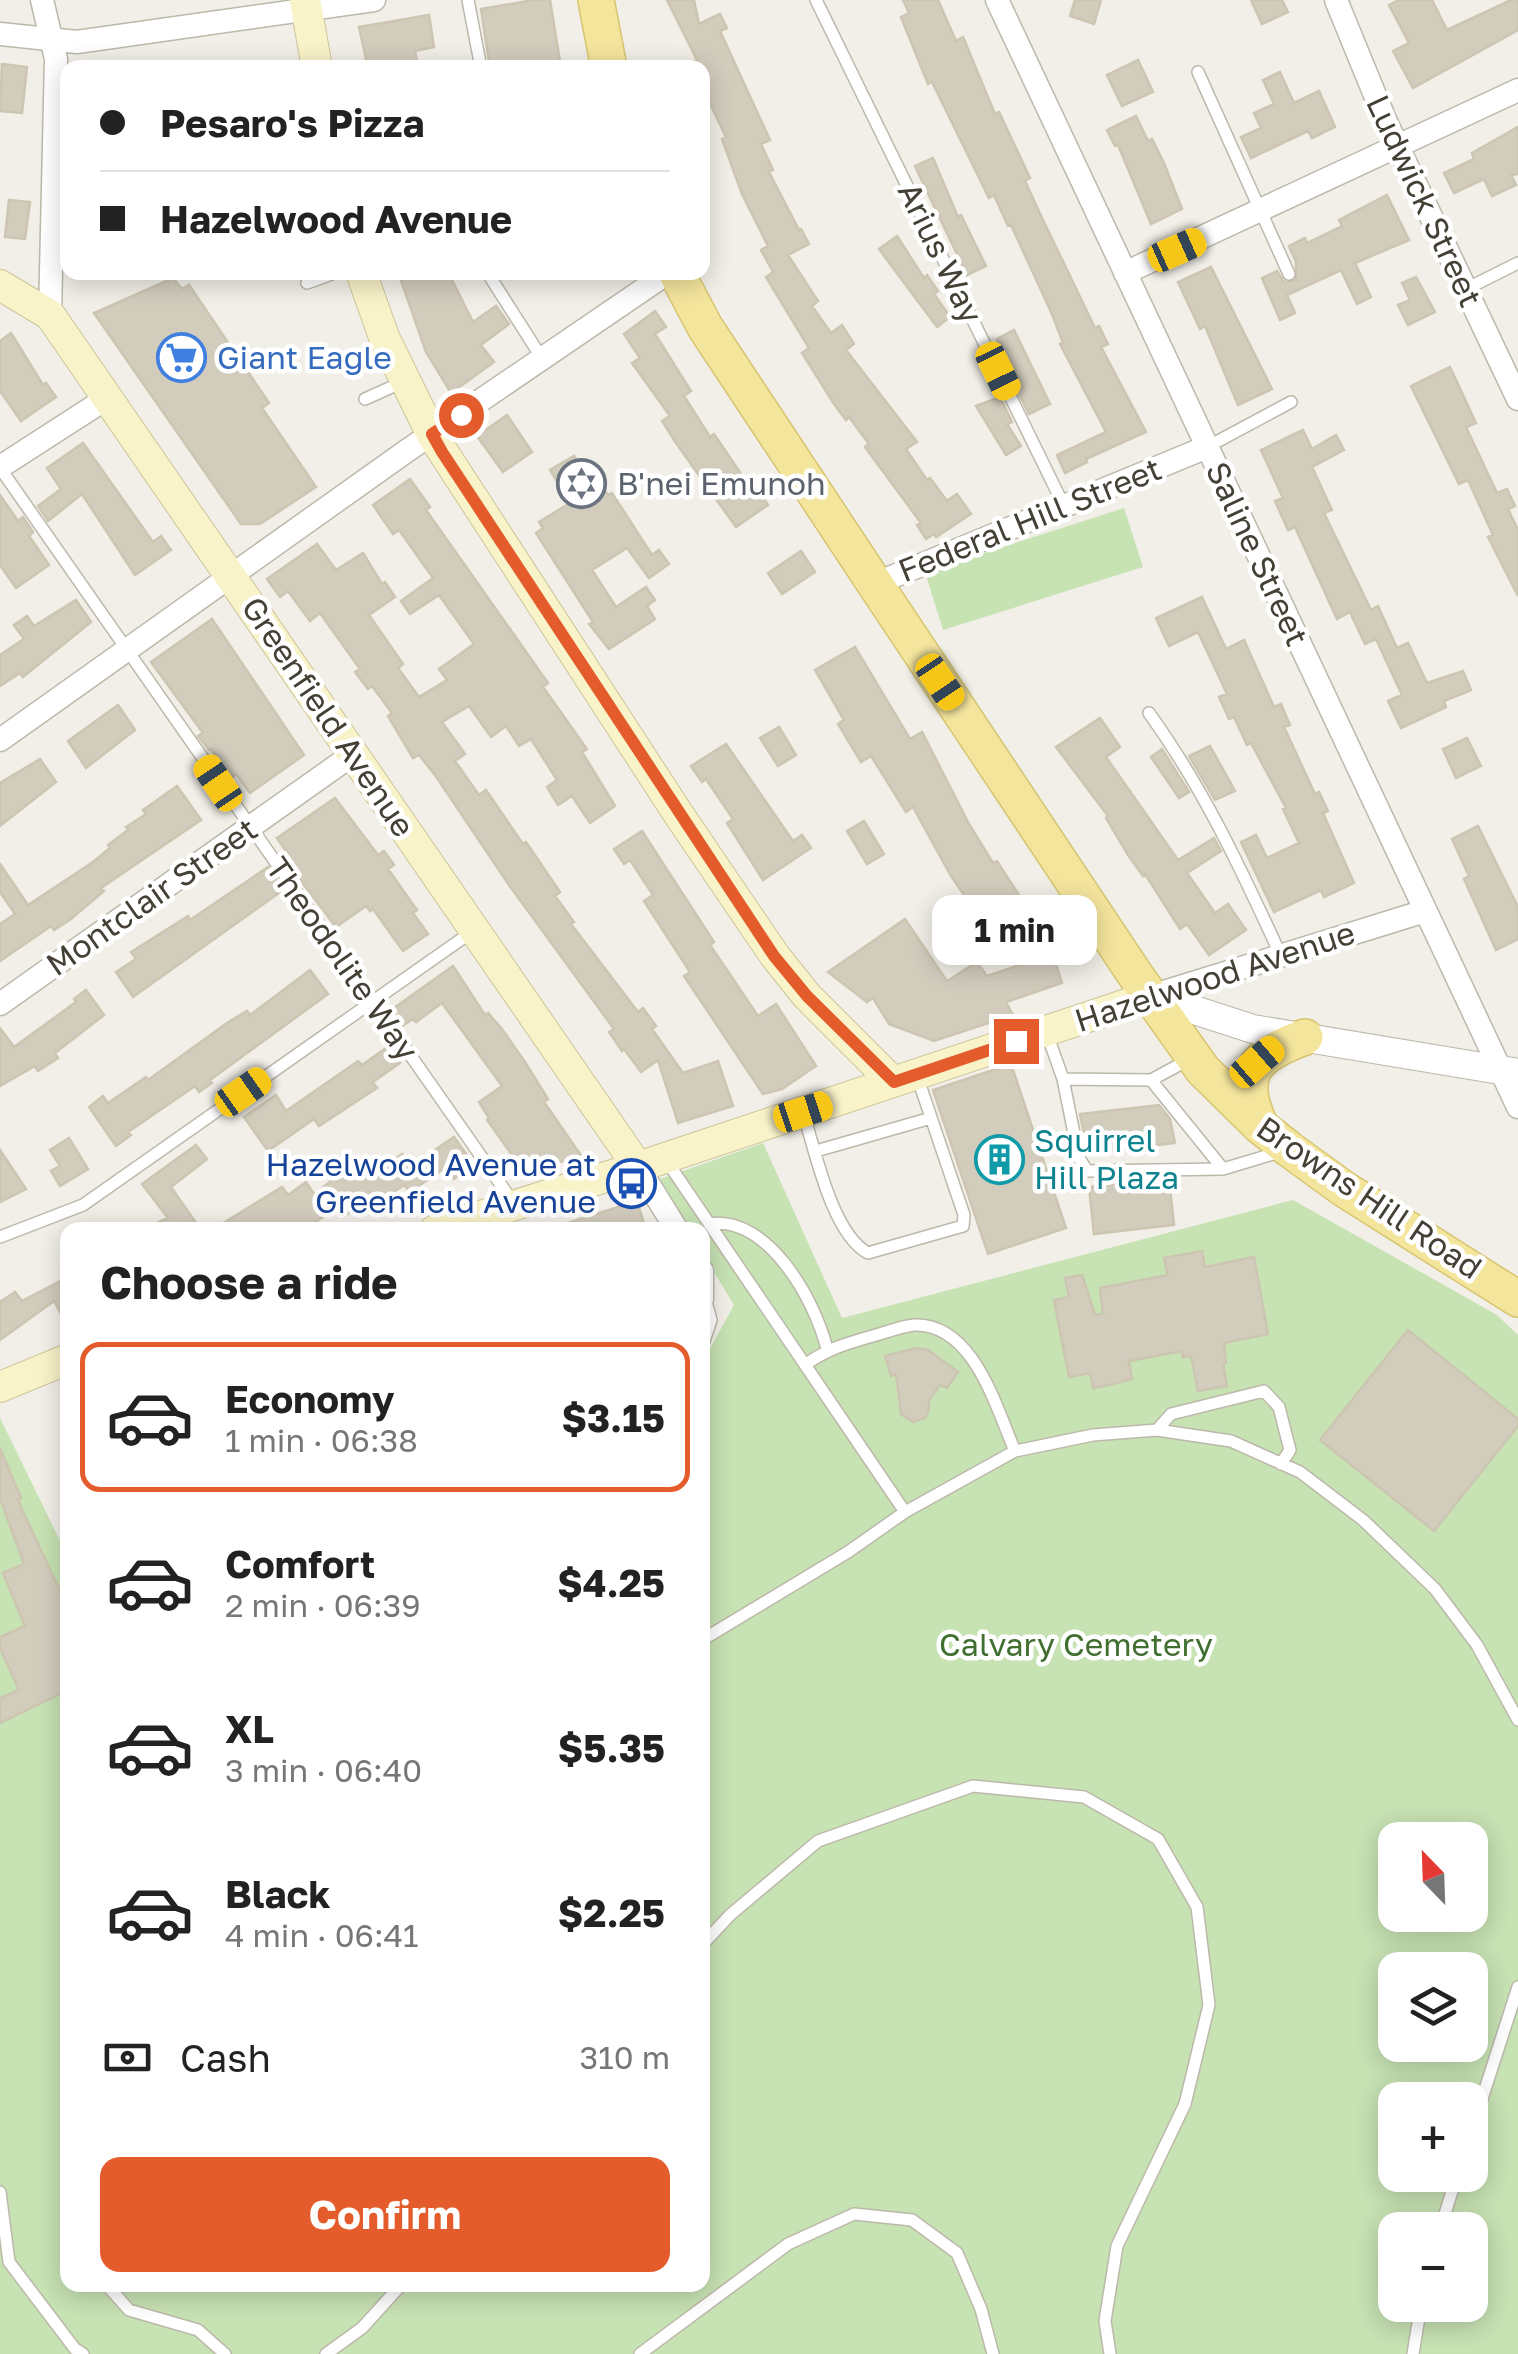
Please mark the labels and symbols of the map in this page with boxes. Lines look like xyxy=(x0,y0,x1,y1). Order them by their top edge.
street label: Ludwick Street xyxy=(1359,89,1491,313)
street label: Arius Way xyxy=(891,176,991,329)
car xyxy=(1143,224,1211,276)
supermarket icon: Giant Eagle xyxy=(156,332,208,384)
car xyxy=(971,337,1025,405)
place label: Giant Eagle xyxy=(217,338,392,376)
route start xyxy=(439,393,484,438)
street label: Federal Hill Street xyxy=(893,449,1167,589)
street label: Saline Street xyxy=(1199,456,1317,651)
synagogue icon: B'nei Emunoh xyxy=(556,458,608,510)
place label: B'nei Emunoh xyxy=(617,464,826,502)
street label: Greenfield Avenue xyxy=(235,589,423,844)
car xyxy=(911,649,969,715)
car xyxy=(189,750,247,816)
street label: Montclair Street xyxy=(39,809,264,983)
street label: Theodolite Way xyxy=(259,850,427,1067)
callout: 1 min xyxy=(934,896,1098,966)
street label: Hazelwood Avenue xyxy=(1070,913,1359,1039)
route end xyxy=(994,1019,1039,1064)
car xyxy=(1225,1031,1289,1093)
car xyxy=(210,1063,276,1121)
car xyxy=(770,1088,836,1136)
street label: Browns Hill Road xyxy=(1250,1108,1489,1286)
place label: Squirrel Hill Plaza xyxy=(1034,1121,1179,1196)
building icon: Squirrel Hill Plaza xyxy=(973,1133,1025,1185)
place label: Hazelwood Avenue at Greenfield Avenue xyxy=(266,1145,596,1220)
bus stop icon: Hazelwood Avenue at Greenfield Avenue xyxy=(605,1157,657,1209)
park label: Calvary Cemetery xyxy=(939,1625,1213,1663)
north arrow xyxy=(1378,1822,1488,1932)

